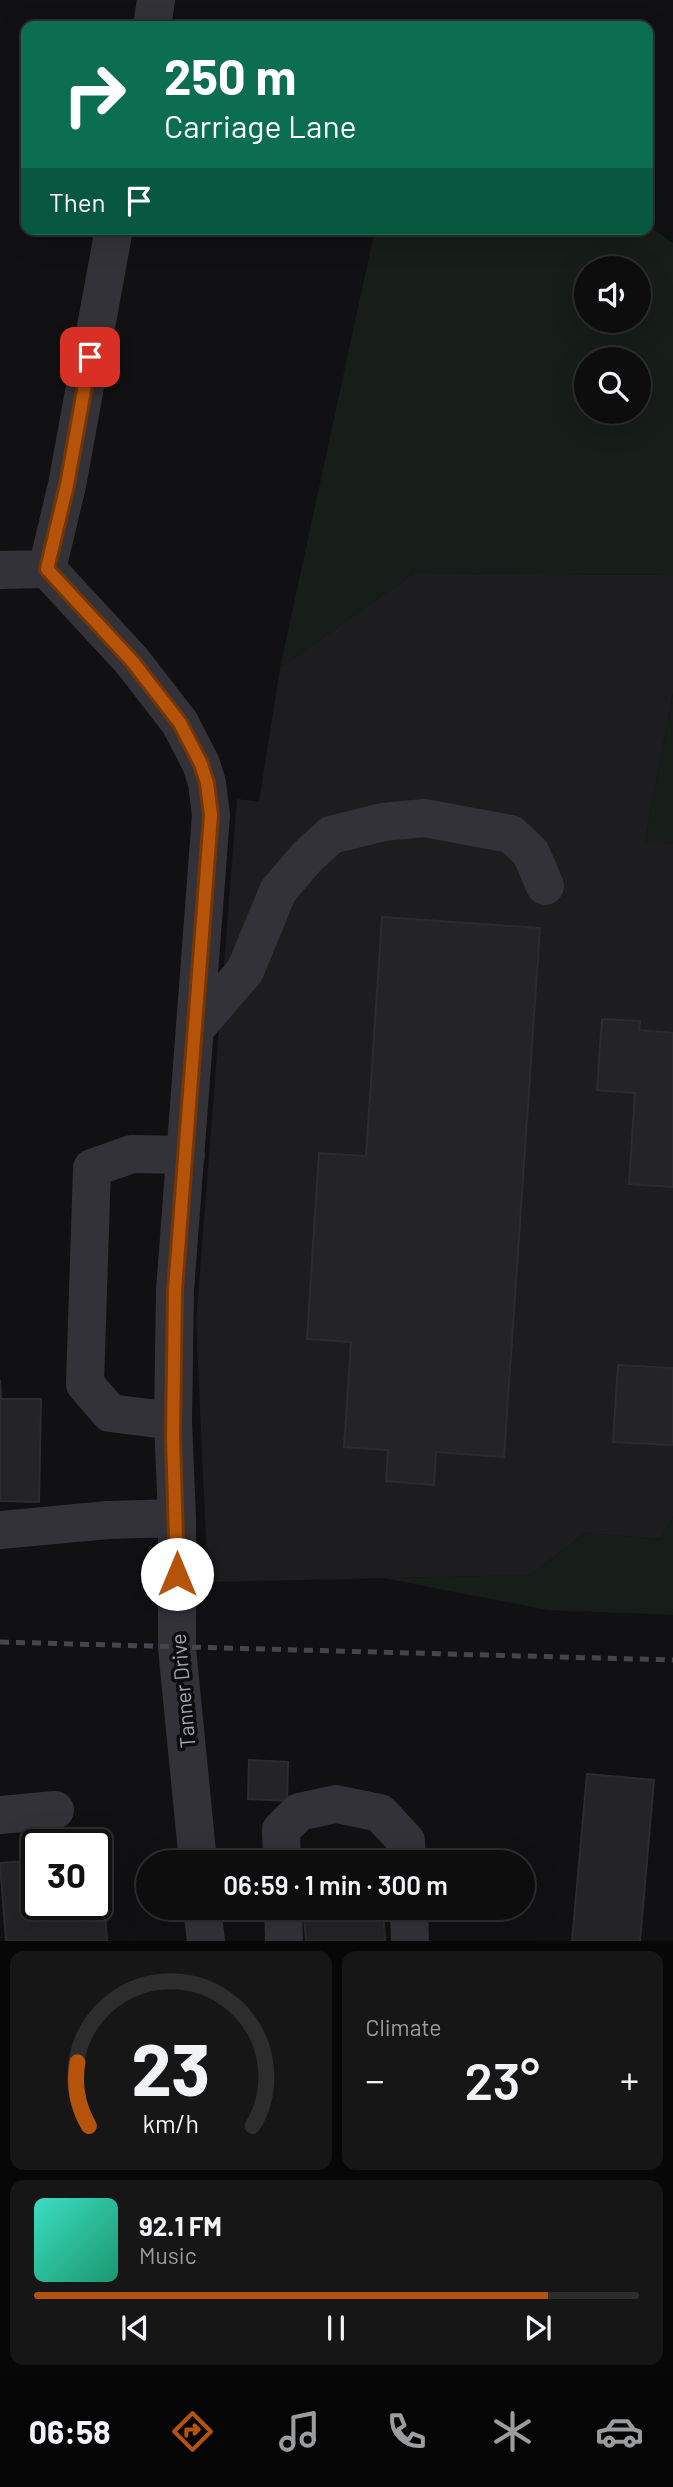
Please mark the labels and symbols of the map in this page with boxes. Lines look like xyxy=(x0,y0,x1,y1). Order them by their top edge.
pin xyxy=(60,327,120,387)
position arrow xyxy=(140,1537,214,1611)
street label: Tanner Drive xyxy=(165,1633,199,1749)
speed limit sign: 30 xyxy=(21,1829,112,1920)

